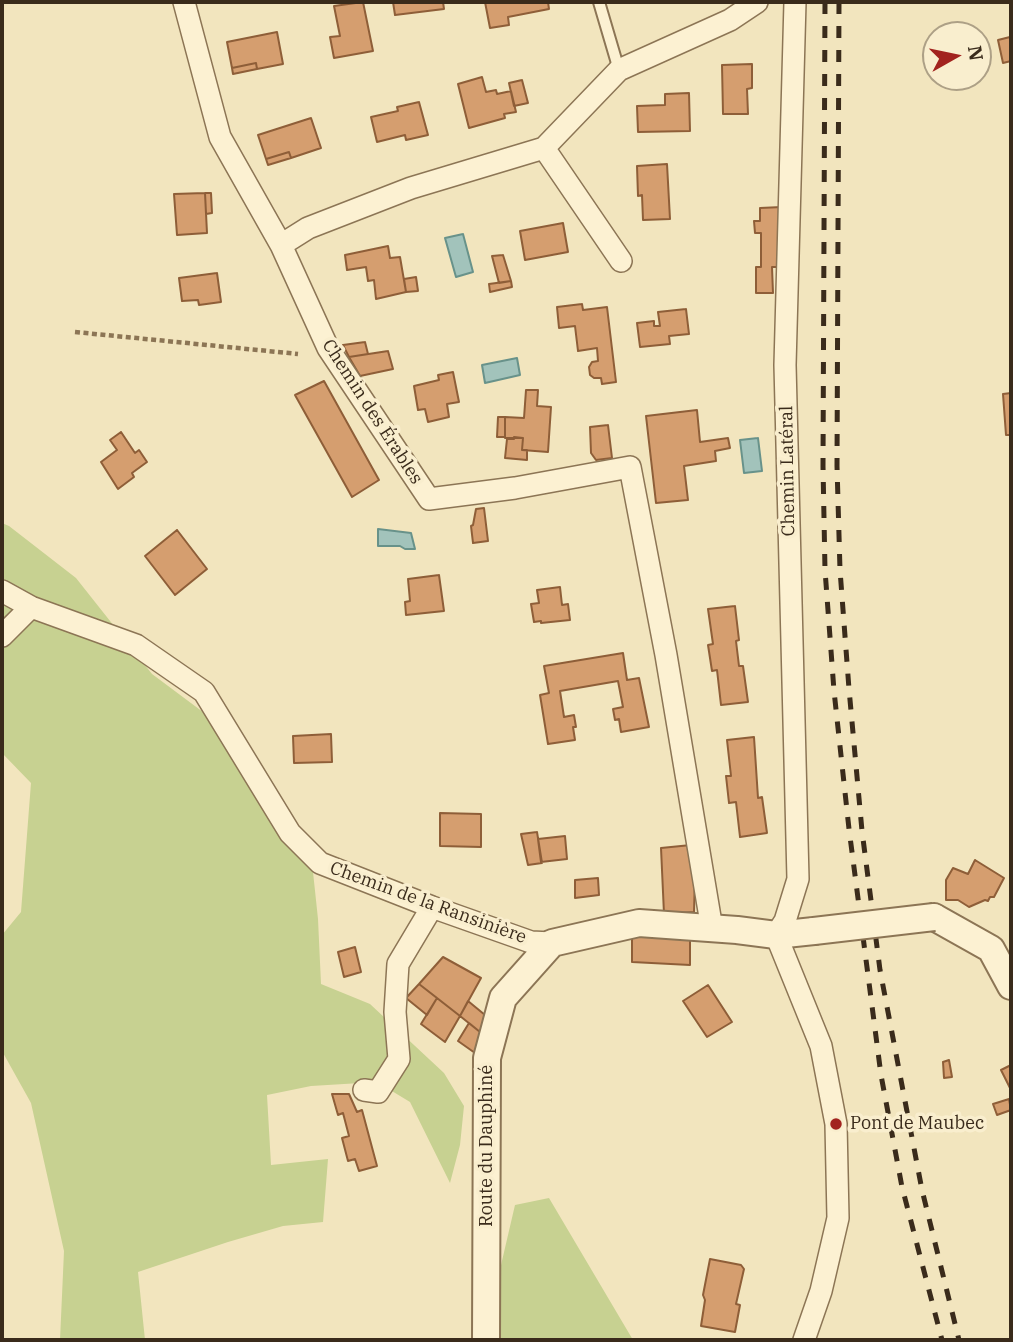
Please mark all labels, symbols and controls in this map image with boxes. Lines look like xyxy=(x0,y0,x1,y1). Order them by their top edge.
north arrow xyxy=(922,21,992,91)
text: N xyxy=(963,44,989,62)
street label: Chemin des Érables xyxy=(317,336,427,488)
street label: Chemin Latéral xyxy=(776,406,800,536)
street label: Chemin de la Ransinière xyxy=(327,857,529,949)
street label: Route du Dauphiné xyxy=(476,1065,498,1227)
place label: Pont de Maubec xyxy=(850,1113,984,1135)
marker: Pont de Maubec xyxy=(828,1116,844,1132)

